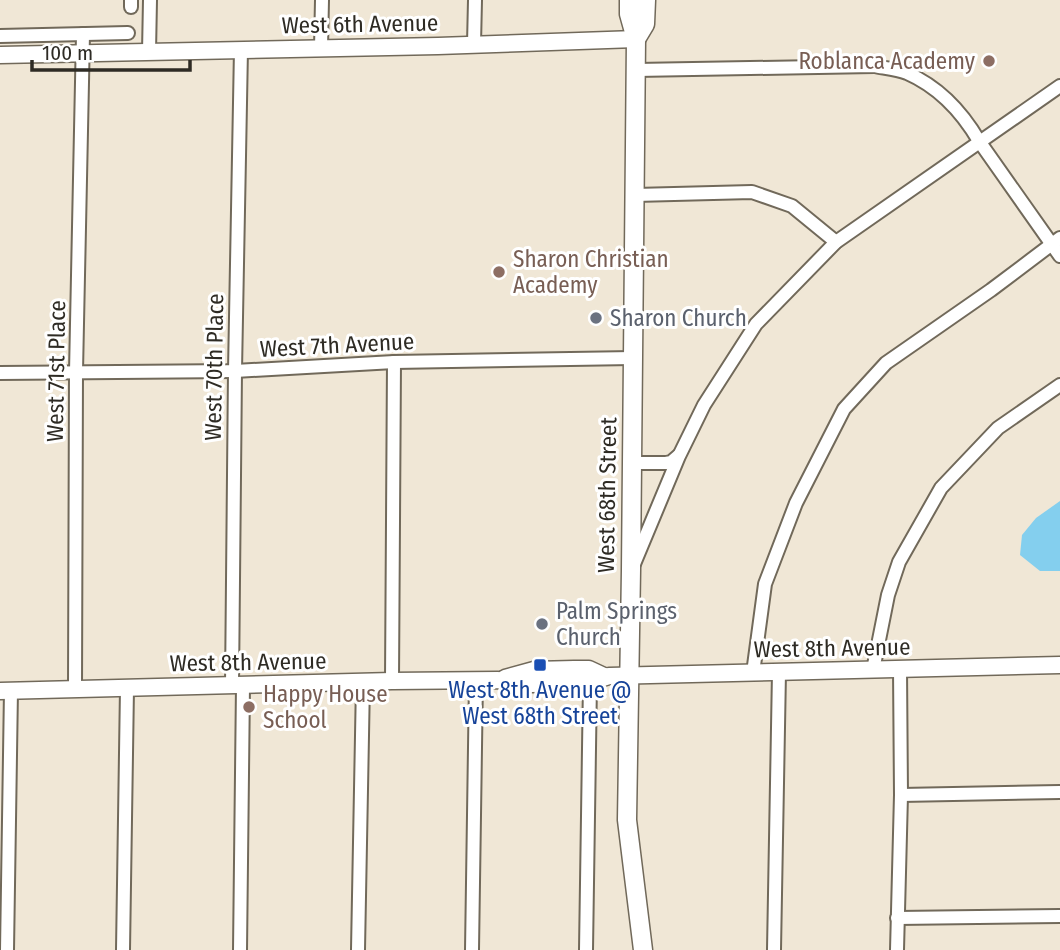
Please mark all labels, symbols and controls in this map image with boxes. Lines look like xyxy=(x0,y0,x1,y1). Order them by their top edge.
street label: West 6th Avenue xyxy=(281,9,439,39)
scale bar xyxy=(32,28,189,72)
text: 100 m xyxy=(42,40,93,66)
place label: Roblanca Academy xyxy=(798,47,976,75)
marker: Roblanca Academy xyxy=(981,53,997,69)
place label: Sharon Christian Academy xyxy=(513,245,669,299)
marker: Sharon Christian Academy xyxy=(491,264,507,280)
street label: West 70th Place xyxy=(199,293,229,441)
street label: West 71st Place xyxy=(41,300,71,442)
place label: Sharon Church xyxy=(610,304,747,332)
marker: Sharon Church xyxy=(588,310,604,326)
street label: West 7th Avenue xyxy=(259,327,415,363)
street label: West 68th Street xyxy=(592,416,622,573)
place label: Palm Springs Church xyxy=(556,597,677,651)
marker: Palm Springs Church xyxy=(534,616,550,632)
street label: West 8th Avenue xyxy=(753,633,911,663)
street label: West 8th Avenue xyxy=(169,647,327,677)
marker: West 8th Avenue @ West 68th Street xyxy=(532,657,548,673)
place label: West 8th Avenue @ West 68th Street xyxy=(448,676,632,730)
place label: Happy House School xyxy=(263,680,388,734)
marker: Happy House School xyxy=(241,699,257,715)

